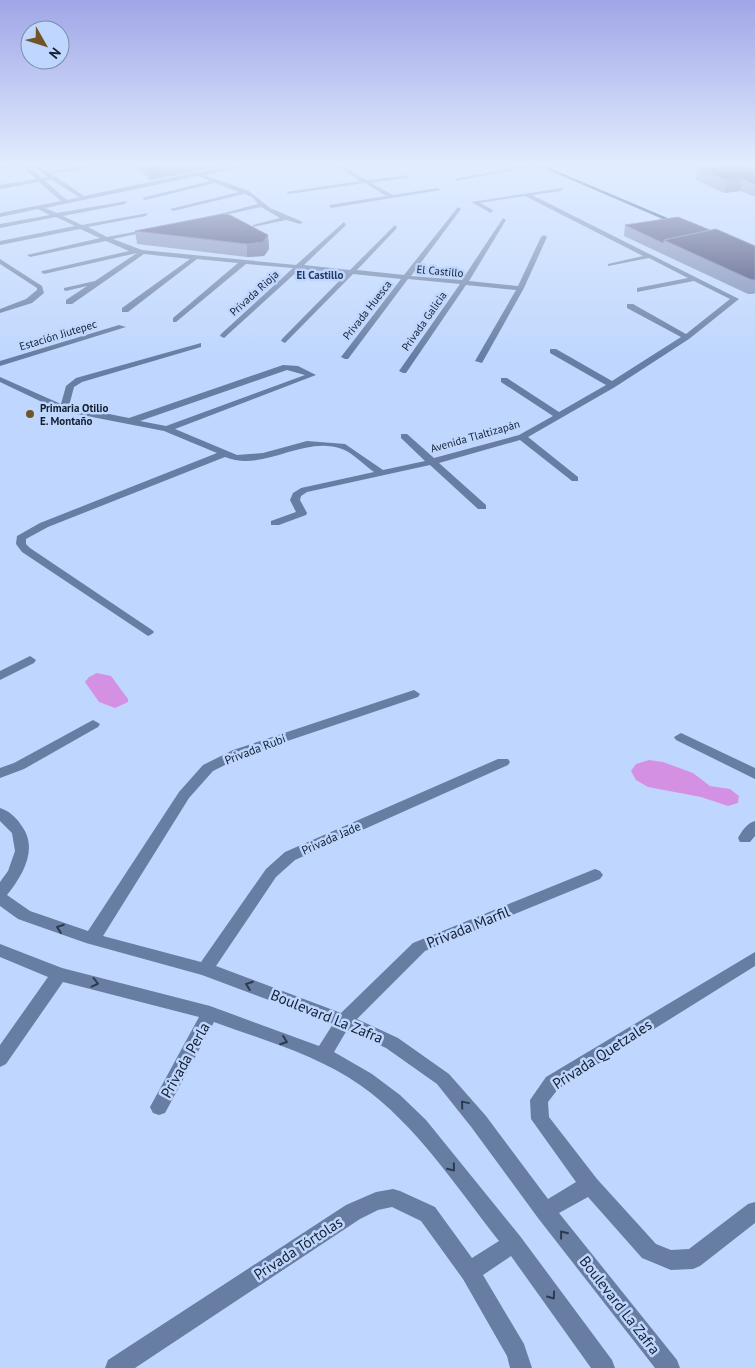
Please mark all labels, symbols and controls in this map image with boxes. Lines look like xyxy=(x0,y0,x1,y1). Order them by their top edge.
north arrow xyxy=(20,20,70,70)
text: N xyxy=(45,44,65,62)
street label: El Castillo xyxy=(416,262,464,280)
street label: Privada Rioja xyxy=(227,267,281,319)
district label: El Castillo xyxy=(297,268,344,282)
street label: Privada Huesca xyxy=(339,278,395,342)
street label: Privada Galicia xyxy=(398,289,450,353)
street label: Estación Jiutepec xyxy=(18,317,98,353)
place label: Primaria Otilio E. Montaño xyxy=(40,401,108,428)
marker: Primaria Otilio E. Montaño xyxy=(24,408,36,420)
street label: Avenida Tlaltizapán xyxy=(429,417,521,455)
street label: Privada Rubí xyxy=(222,731,288,767)
street label: Privada Jade xyxy=(299,818,363,858)
street label: Privada Marfil xyxy=(424,901,513,952)
one-way arrow xyxy=(56,924,65,934)
one-way arrow xyxy=(91,978,99,988)
one-way arrow xyxy=(245,981,254,991)
street label: Boulevard La Zafra xyxy=(268,985,386,1047)
street label: Privada Quetzales xyxy=(549,1015,655,1093)
street label: Privada Perla xyxy=(156,1019,214,1101)
one-way arrow xyxy=(279,1035,287,1045)
one-way arrow xyxy=(461,1101,470,1110)
one-way arrow xyxy=(447,1162,456,1171)
street label: Privada Tórtolas xyxy=(250,1212,346,1284)
one-way arrow xyxy=(559,1230,568,1239)
street label: Boulevard La Zafra xyxy=(576,1252,664,1358)
one-way arrow xyxy=(546,1290,555,1300)

